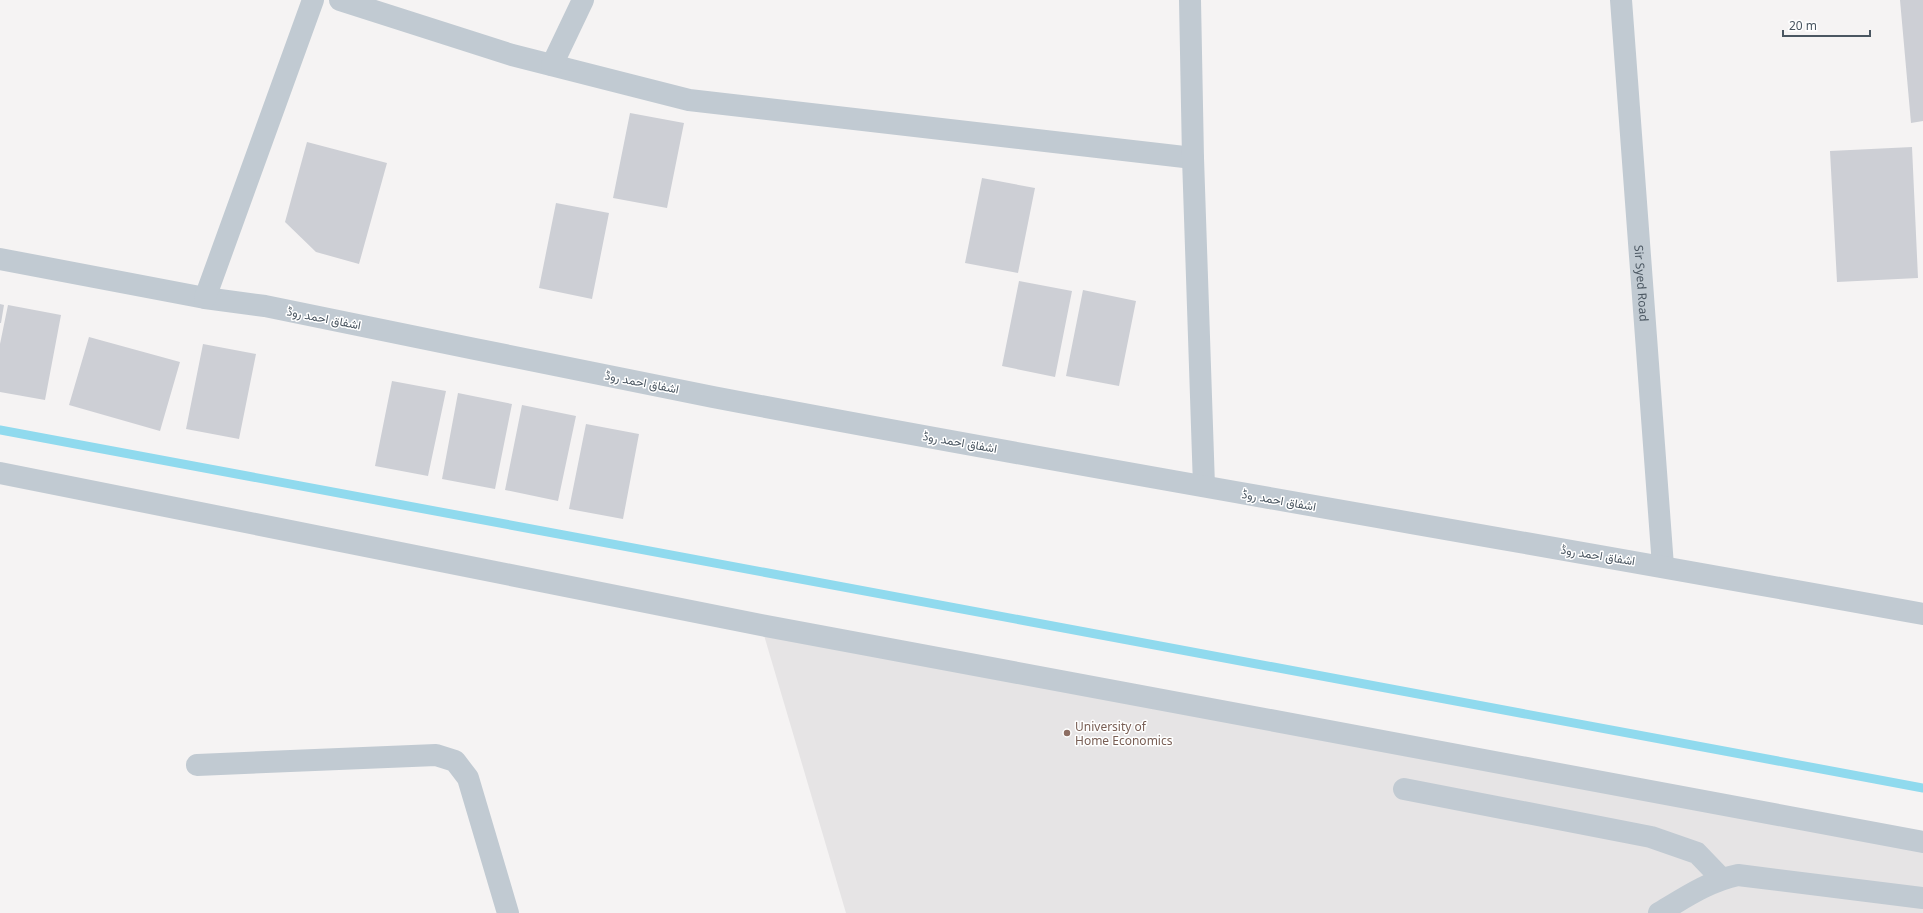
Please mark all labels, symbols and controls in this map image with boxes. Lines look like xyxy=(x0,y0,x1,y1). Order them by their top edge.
scale bar xyxy=(1783,12,1870,38)
text: 20 m xyxy=(1789,17,1817,34)
street label: Sir Syed Road xyxy=(1631,244,1653,322)
street label: اشفاق احمد روڈ xyxy=(286,303,362,333)
street label: اشفاق احمد روڈ xyxy=(604,367,680,397)
street label: اشفاق احمد روڈ xyxy=(922,427,998,457)
street label: اشفاق احمد روڈ xyxy=(1241,485,1317,515)
street label: اشفاق احمد روڈ xyxy=(1560,541,1636,569)
place label: University of Home Economics xyxy=(1075,718,1173,749)
marker: University of Home Economics xyxy=(1062,728,1072,738)

